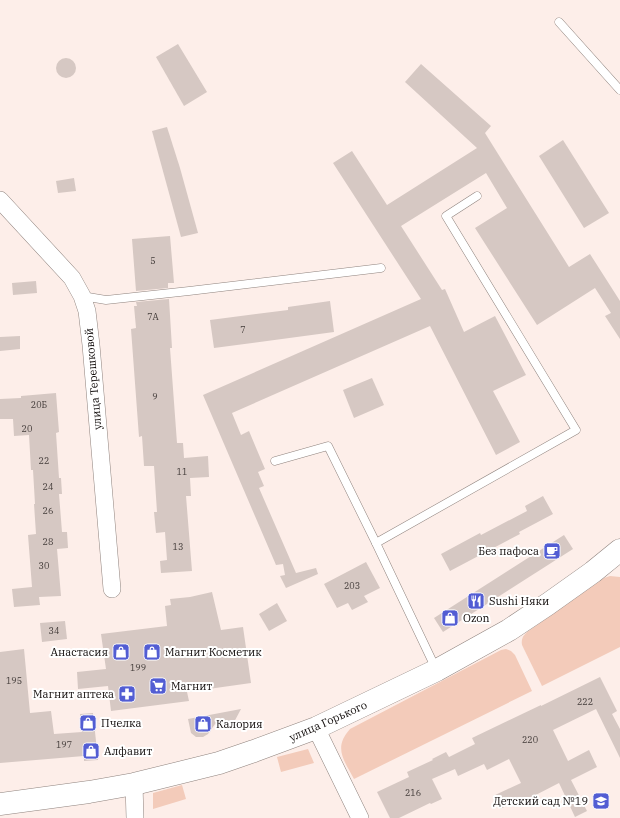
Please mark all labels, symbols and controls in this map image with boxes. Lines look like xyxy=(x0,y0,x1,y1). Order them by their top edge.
house number: 5 xyxy=(150,255,156,266)
house number: 7А xyxy=(147,311,160,322)
house number: 7 xyxy=(240,324,246,335)
street label: улица Терешковой xyxy=(82,327,104,431)
house number: 9 xyxy=(152,391,158,402)
house number: 20Б xyxy=(31,399,48,410)
house number: 20 xyxy=(22,423,32,434)
house number: 22 xyxy=(39,455,49,466)
house number: 11 xyxy=(177,466,187,477)
house number: 24 xyxy=(43,481,53,492)
house number: 26 xyxy=(43,505,53,516)
house number: 28 xyxy=(43,536,53,547)
house number: 13 xyxy=(173,541,183,552)
cafe icon: Без пафоса xyxy=(542,541,562,561)
place label: Без пафоса xyxy=(478,544,539,558)
house number: 30 xyxy=(39,560,49,571)
house number: 203 xyxy=(344,580,360,591)
restaurant icon: Sushi Няки xyxy=(466,591,486,611)
place label: Sushi Няки xyxy=(489,594,549,608)
shop icon: Ozon xyxy=(440,608,460,628)
place label: Ozon xyxy=(463,611,490,625)
house number: 34 xyxy=(49,625,59,636)
shop icon: Анастасия xyxy=(111,642,131,662)
shop icon: Магнит Косметик xyxy=(142,642,162,662)
place label: Анастасия xyxy=(50,645,108,659)
place label: Магнит Косметик xyxy=(165,645,262,659)
house number: 199 xyxy=(130,662,146,673)
house number: 195 xyxy=(6,675,22,686)
supermarket icon: Магнит xyxy=(148,676,168,696)
place label: Магнит xyxy=(171,679,212,693)
pharmacy icon: Магнит аптека xyxy=(117,684,137,704)
place label: Магнит аптека xyxy=(33,687,114,701)
house number: 222 xyxy=(577,696,593,707)
street label: улица Горького xyxy=(287,698,369,744)
shop icon: Пчелка xyxy=(78,713,98,733)
shop icon: Калория xyxy=(193,714,213,734)
place label: Пчелка xyxy=(101,716,141,730)
place label: Калория xyxy=(216,717,263,731)
house number: 220 xyxy=(522,734,538,745)
house number: 197 xyxy=(56,739,72,750)
shop icon: Алфавит xyxy=(81,741,101,761)
place label: Алфавит xyxy=(104,744,152,758)
house number: 216 xyxy=(405,787,421,798)
school or university icon: Детский сад №19 xyxy=(591,791,611,811)
place label: Детский сад №19 xyxy=(493,794,588,808)

